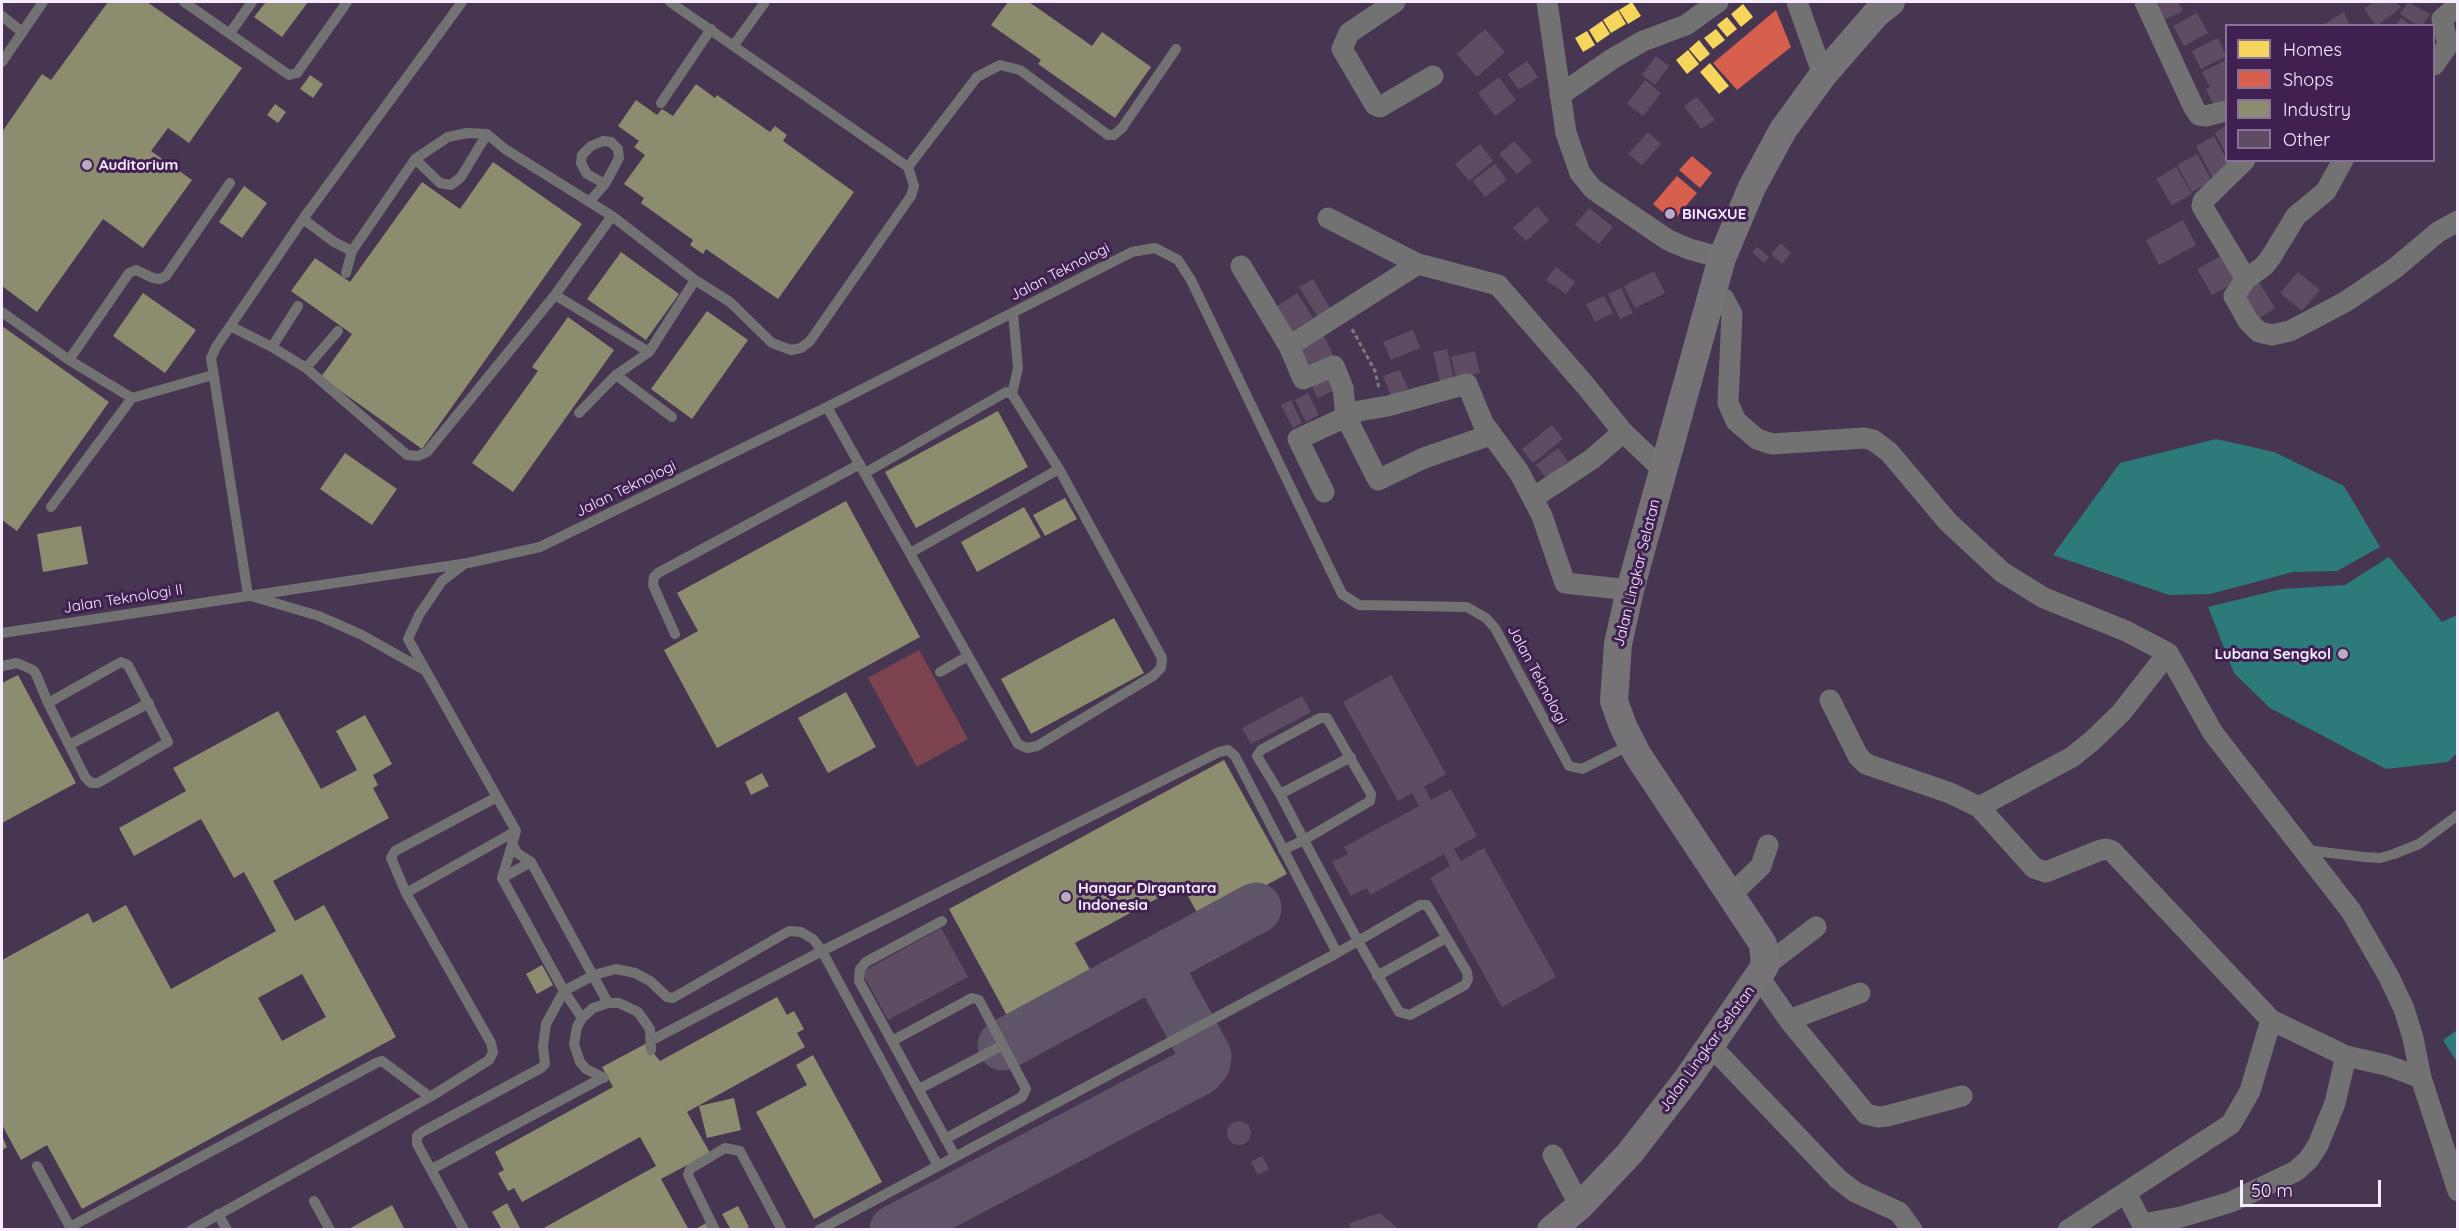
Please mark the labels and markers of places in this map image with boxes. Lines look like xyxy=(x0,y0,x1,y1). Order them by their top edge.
place label: Auditorium xyxy=(99,156,178,174)
marker: Auditorium xyxy=(80,158,94,172)
place label: BINGXUE xyxy=(1682,205,1746,223)
marker: BINGXUE xyxy=(1663,207,1677,221)
place label: Lubana Sengkol xyxy=(2214,645,2331,663)
marker: Lubana Sengkol xyxy=(2336,647,2350,661)
place label: Hangar Dirgantara Indonesia xyxy=(1078,879,1216,914)
marker: Hangar Dirgantara Indonesia xyxy=(1059,890,1073,904)

